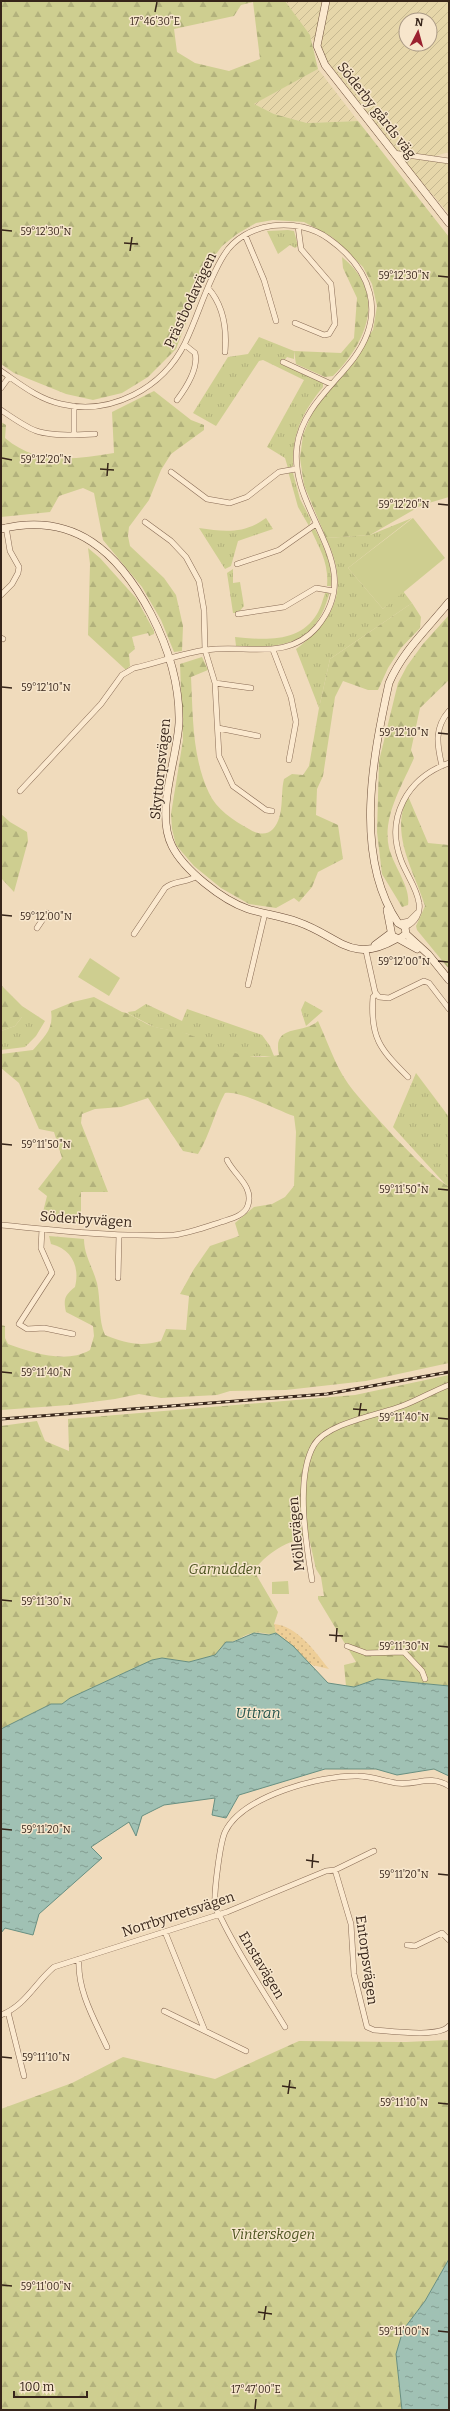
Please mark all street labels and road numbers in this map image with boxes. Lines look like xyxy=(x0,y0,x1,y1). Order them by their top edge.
street label: Söderby gårds väg xyxy=(334,59,420,162)
street label: Prästbodavägen xyxy=(161,249,220,351)
street label: Skyttorpsvägen xyxy=(147,718,174,820)
street label: Söderbyvägen xyxy=(39,1208,133,1231)
street label: Möllevägen xyxy=(285,1496,308,1572)
street label: Norrbyvretsvägen xyxy=(120,1888,237,1941)
street label: Entorpsvägen xyxy=(352,1914,381,2006)
street label: Enstavägen xyxy=(235,1929,288,2002)

